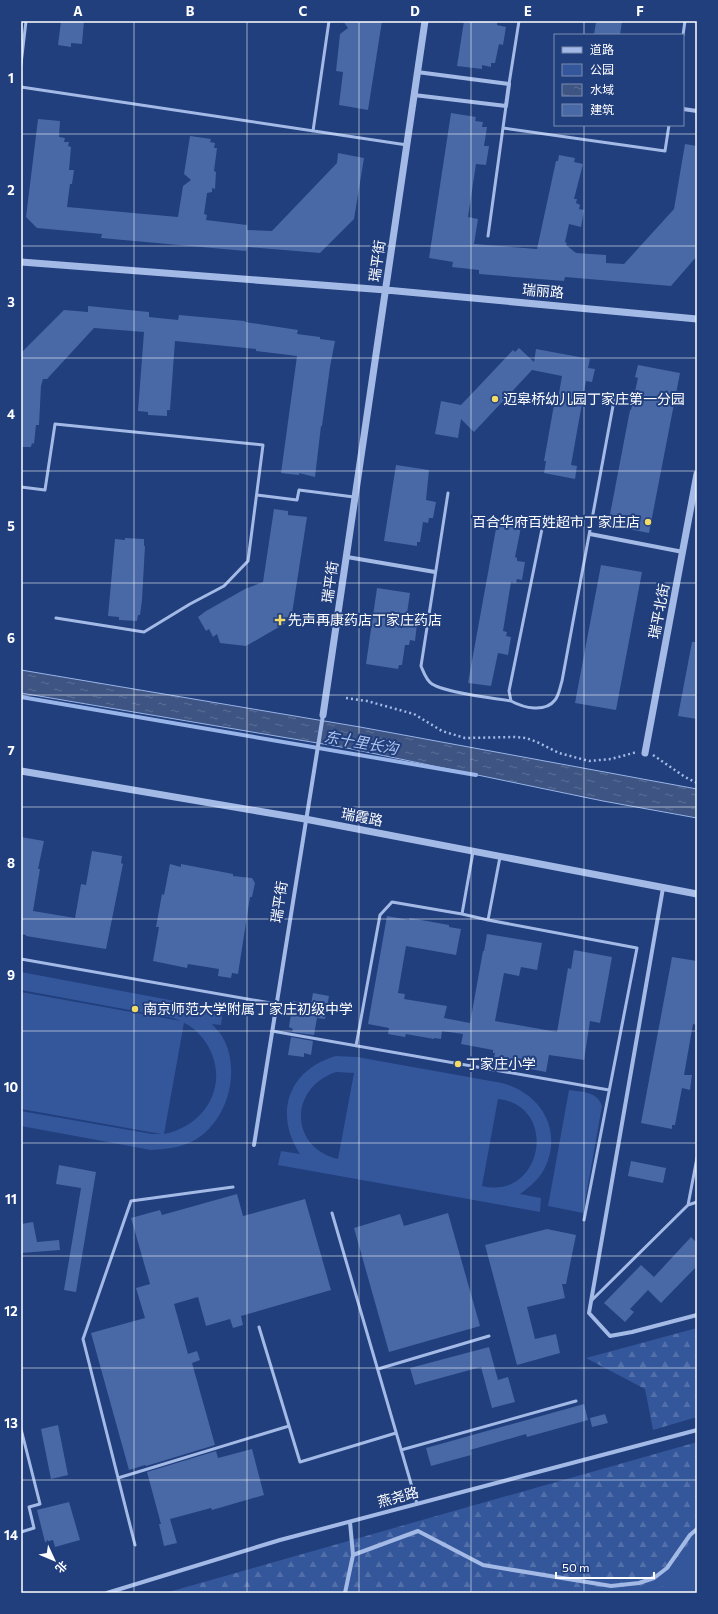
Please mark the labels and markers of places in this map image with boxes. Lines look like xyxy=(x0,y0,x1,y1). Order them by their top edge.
place label: 迈皋桥幼儿园丁家庄第一分园 xyxy=(503,390,685,407)
marker: 迈皋桥幼儿园丁家庄第一分园 xyxy=(490,394,500,404)
place label: 百合华府百姓超市丁家庄店 xyxy=(472,513,640,530)
marker: 百合华府百姓超市丁家庄店 xyxy=(643,517,653,527)
place label: 先声再康药店丁家庄药店 xyxy=(288,611,442,628)
marker: 先声再康药店丁家庄药店 xyxy=(275,615,285,625)
place label: 南京师范大学附属丁家庄初级中学 xyxy=(143,1000,353,1017)
marker: 南京师范大学附属丁家庄初级中学 xyxy=(130,1004,140,1014)
place label: 丁家庄小学 xyxy=(466,1055,536,1072)
marker: 丁家庄小学 xyxy=(453,1059,463,1069)

